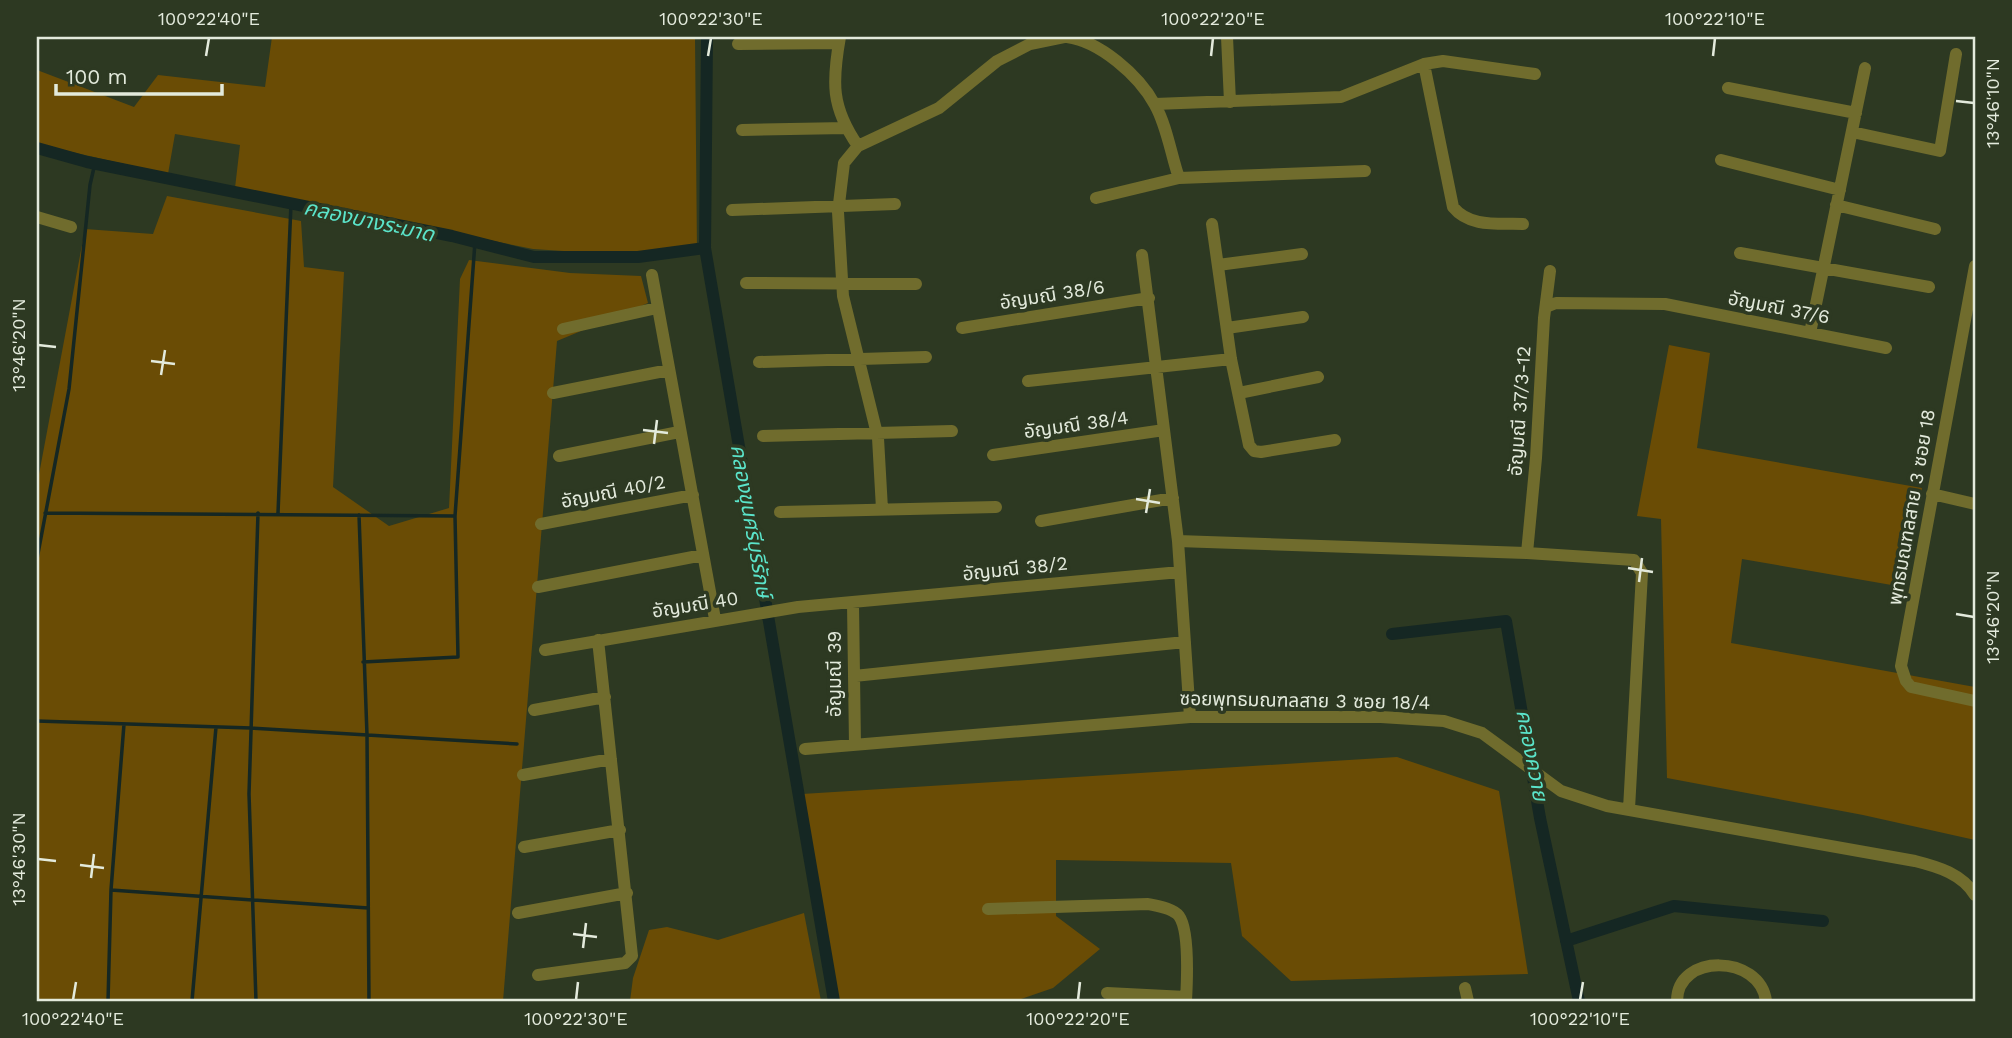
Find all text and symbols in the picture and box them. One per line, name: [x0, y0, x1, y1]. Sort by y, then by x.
text: 100°22'40"E: [158, 8, 260, 29]
text: 100°22'30"E: [659, 8, 763, 29]
text: 100°22'20"E: [1161, 8, 1265, 29]
text: 100°22'10"E: [1665, 8, 1765, 29]
scale bar: [56, 52, 222, 96]
text: 13°46'10"N: [1982, 58, 2003, 148]
text: 100 m: [66, 64, 128, 89]
water label: คลองบางระมาด: [302, 195, 437, 247]
street label: อัญมณี 38/6: [998, 275, 1106, 314]
street label: อัญมณี 37/6: [1726, 286, 1832, 329]
text: 13°46'20"N: [8, 298, 29, 392]
street label: อัญมณี 37/3-12: [1503, 345, 1536, 477]
street label: อัญมณี 38/4: [1022, 406, 1130, 443]
street label: พุทธมณฑลสาย 3 ซอย 18: [1883, 407, 1940, 607]
water label: คลองขุนศรีบุรีรักษ์: [725, 442, 778, 603]
street label: อัญมณี 40/2: [559, 470, 667, 513]
street label: อัญมณี 38/2: [961, 552, 1069, 585]
text: 13°46'20"N: [1982, 570, 2003, 664]
street label: อัญมณี 40: [650, 586, 740, 623]
street label: อัญมณี 39: [823, 631, 846, 717]
street label: ซอยพุทธมณฑลสาย 3 ซอย 18/4: [1180, 687, 1430, 714]
water label: คลองควาย: [1511, 707, 1554, 804]
text: 13°46'30"N: [8, 812, 29, 906]
text: 100°22'40"E: [22, 1008, 124, 1029]
text: 100°22'30"E: [524, 1008, 628, 1029]
text: 100°22'20"E: [1026, 1008, 1130, 1029]
text: 100°22'10"E: [1530, 1008, 1630, 1029]

